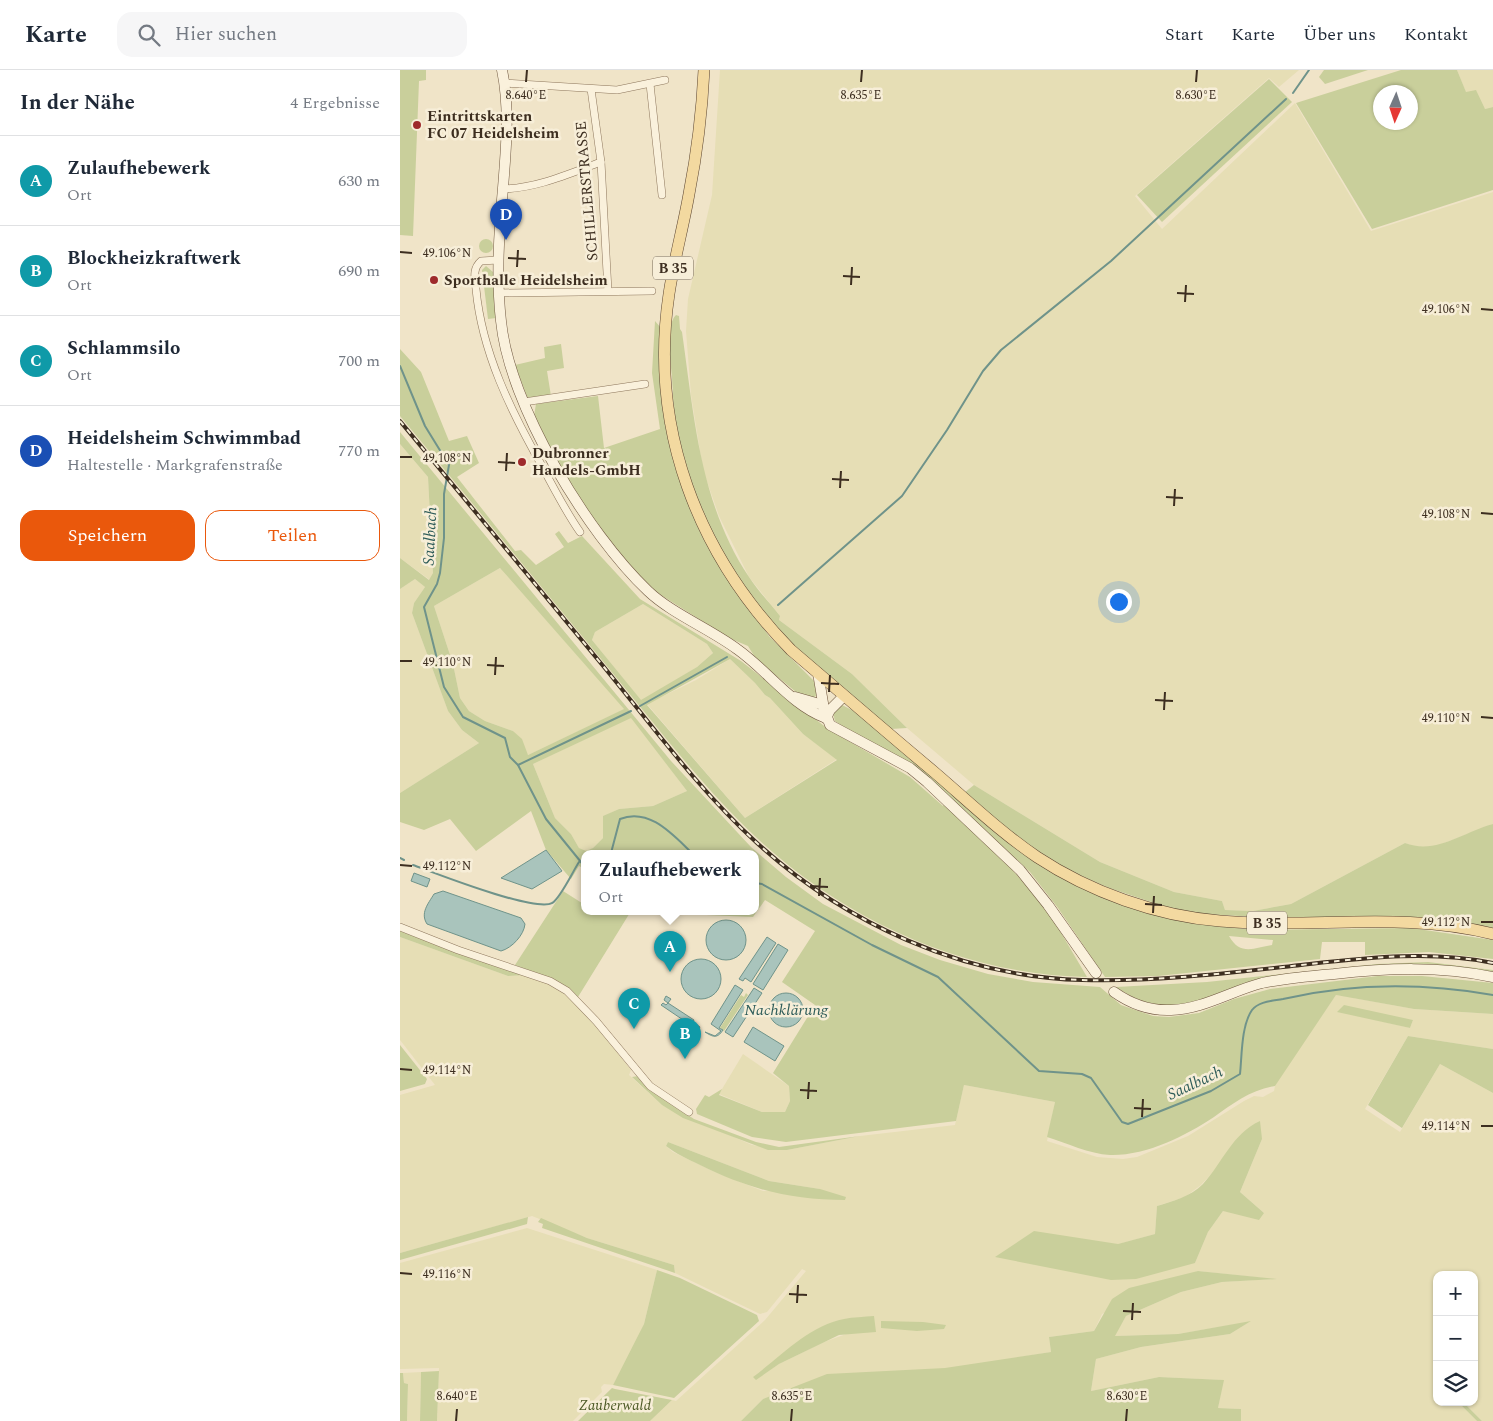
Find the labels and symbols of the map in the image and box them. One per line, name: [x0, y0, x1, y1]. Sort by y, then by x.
north arrow: [1373, 85, 1418, 130]
text: 8.640°E: [506, 86, 546, 105]
text: 8.635°E: [841, 86, 881, 105]
text: 8.630°E: [1176, 86, 1216, 105]
place label: Eintrittskarten FC 07 Heidelsheim: [427, 105, 560, 145]
marker: Eintrittskarten FC 07 Heidelsheim: [411, 119, 423, 131]
street label: SCHILLERSTRASSE: [569, 120, 605, 262]
pin: D: [490, 199, 522, 240]
text: 49.106°N: [423, 244, 471, 263]
road number: B 35: [653, 257, 693, 280]
place label: Sporthalle Heidelsheim: [444, 269, 608, 292]
marker: Sporthalle Heidelsheim: [428, 274, 440, 286]
text: 49.106°N: [1422, 300, 1470, 319]
place label: Dubronner Handels-GmbH: [532, 442, 641, 482]
text: 49.108°N: [423, 449, 471, 468]
marker: Dubronner Handels-GmbH: [516, 456, 528, 468]
text: 49.108°N: [1422, 505, 1470, 524]
water label: Saalbach: [416, 506, 444, 566]
your location: [1106, 589, 1132, 615]
text: 49.110°N: [423, 653, 471, 672]
text: 49.110°N: [1422, 709, 1470, 728]
text: 49.112°N: [423, 857, 471, 876]
road number: B 35: [1247, 911, 1287, 934]
text: 49.112°N: [1422, 913, 1470, 932]
pin: A: [654, 931, 686, 972]
pin: C: [618, 988, 650, 1029]
water label: Nachklärung: [744, 998, 829, 1022]
pin: B: [669, 1018, 701, 1059]
water label: Saalbach: [1163, 1060, 1227, 1106]
text: 49.114°N: [423, 1061, 471, 1080]
text: 49.114°N: [1422, 1117, 1470, 1136]
text: 49.116°N: [423, 1265, 471, 1284]
text: 8.640°E: [437, 1387, 477, 1406]
text: 8.635°E: [772, 1387, 812, 1406]
text: 8.630°E: [1107, 1387, 1147, 1406]
park label: Zauberwald: [579, 1394, 651, 1417]

